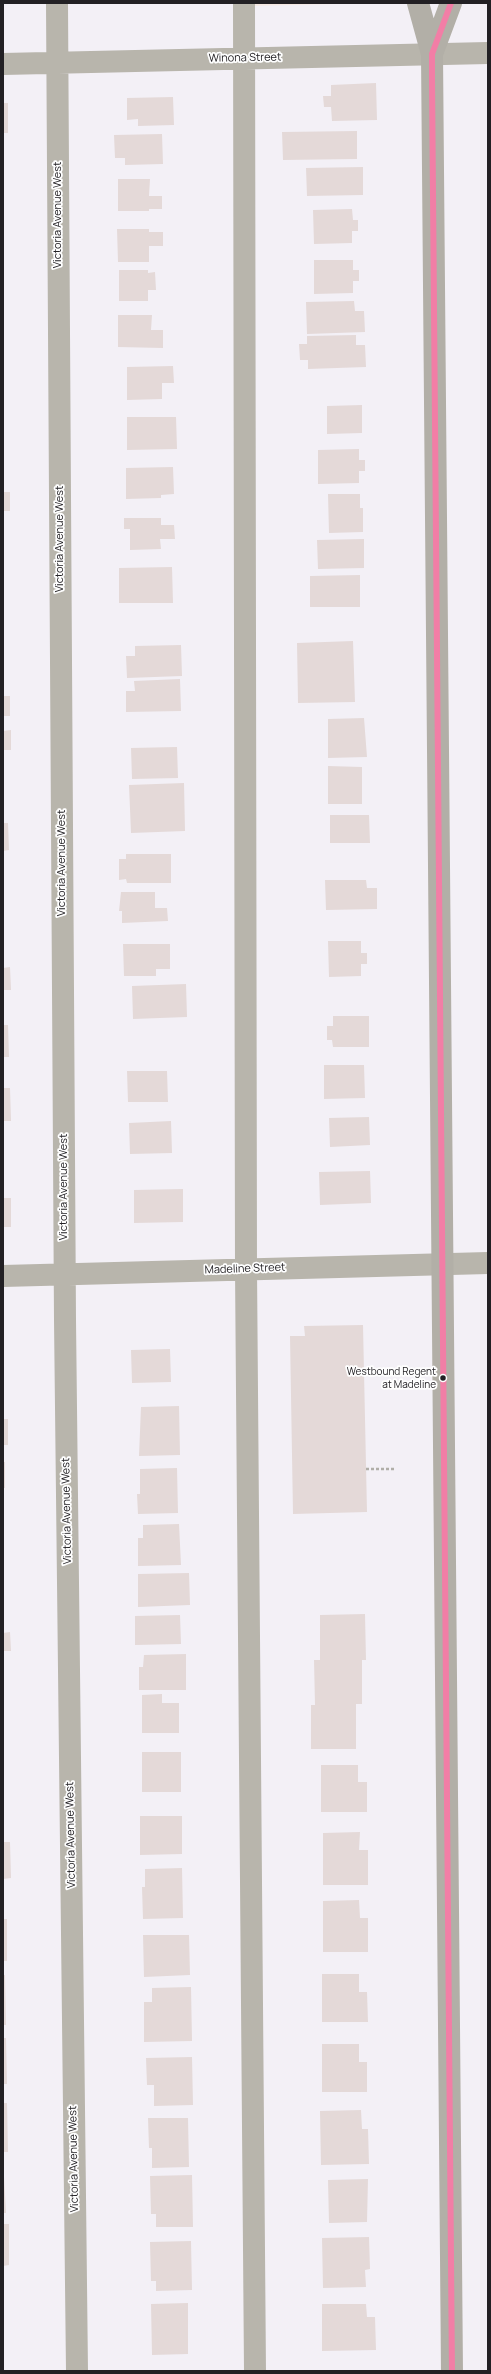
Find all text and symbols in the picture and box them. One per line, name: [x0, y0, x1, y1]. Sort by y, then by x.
street label: Winona Street: [208, 51, 282, 65]
street label: Victoria Avenue West: [51, 162, 65, 268]
street label: Victoria Avenue West: [53, 486, 67, 592]
street label: Victoria Avenue West: [55, 810, 69, 916]
street label: Victoria Avenue West: [57, 1134, 71, 1240]
street label: Madeline Street: [204, 1261, 286, 1277]
place label: Westbound Regent at Madeline: [347, 1366, 436, 1390]
marker: Westbound Regent at Madeline: [438, 1373, 448, 1383]
street label: Victoria Avenue West: [59, 1458, 75, 1564]
street label: Victoria Avenue West: [63, 1782, 79, 1888]
street label: Victoria Avenue West: [66, 2106, 82, 2212]

